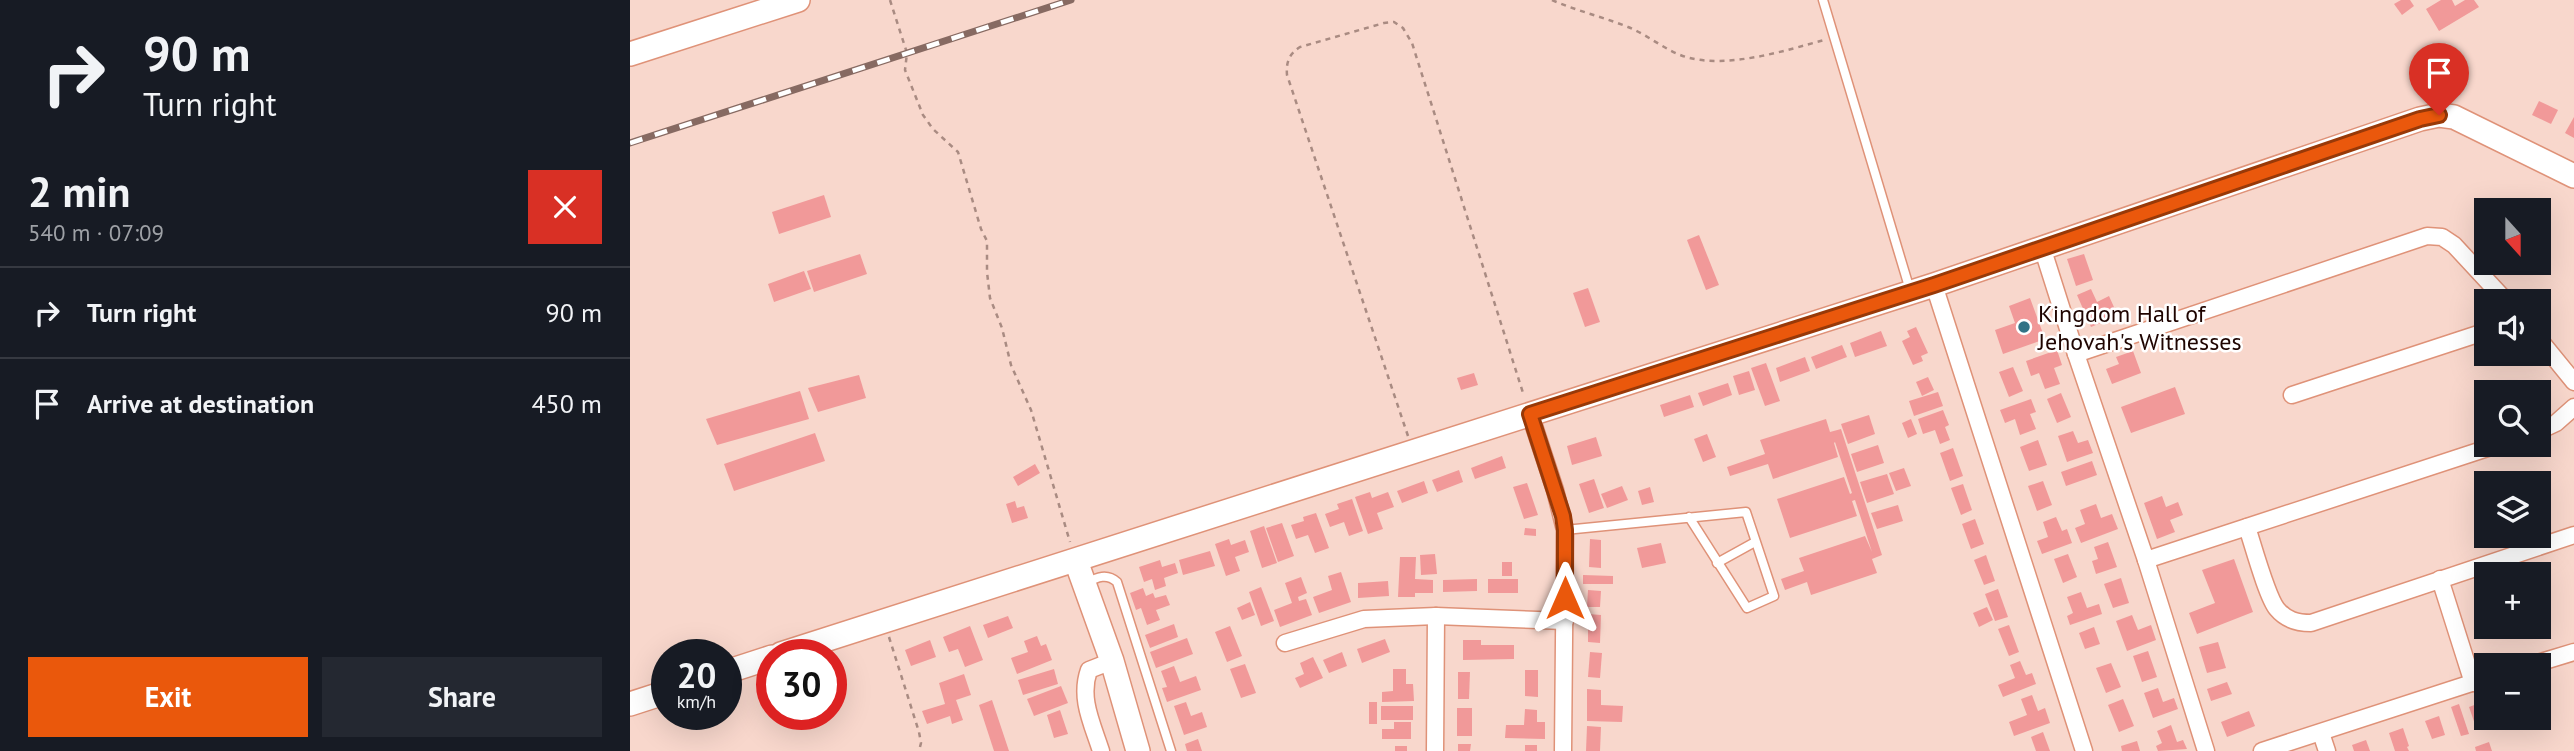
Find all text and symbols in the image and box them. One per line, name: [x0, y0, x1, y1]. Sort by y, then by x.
text: 90 m: [143, 21, 250, 85]
icon: right: [28, 28, 119, 119]
pin: [2409, 43, 2469, 115]
icon: arrive: [2420, 54, 2458, 92]
text: Turn right: [143, 83, 277, 125]
text: 2 min: [28, 164, 130, 219]
button: close: [528, 170, 602, 244]
north arrow: [2474, 198, 2552, 275]
map controls: [2474, 198, 2551, 730]
text: 540 m · 07:09: [28, 218, 164, 247]
button: sound: [2474, 289, 2551, 366]
icon: right: [28, 294, 66, 332]
text: Turn right: [87, 296, 196, 329]
text: 90 m: [546, 296, 602, 329]
place label: Kingdom Hall of Jehovah's Witnesses: [2037, 298, 2242, 357]
marker: Kingdom Hall of Jehovah's Witnesses: [2016, 319, 2032, 335]
button: search: [2474, 380, 2551, 457]
icon: arrive: [28, 385, 66, 423]
text: Arrive at destination: [87, 387, 314, 420]
text: 450 m: [531, 387, 602, 420]
button: layers: [2474, 471, 2551, 548]
position arrow: [1528, 561, 1602, 635]
button: +: [2474, 562, 2551, 639]
speed limit sign: 30: [756, 639, 847, 730]
text: 20: [677, 652, 716, 698]
button: −: [2474, 653, 2551, 730]
button: Exit: [28, 657, 308, 737]
button: Share: [322, 657, 602, 737]
text: km/h: [677, 690, 716, 713]

